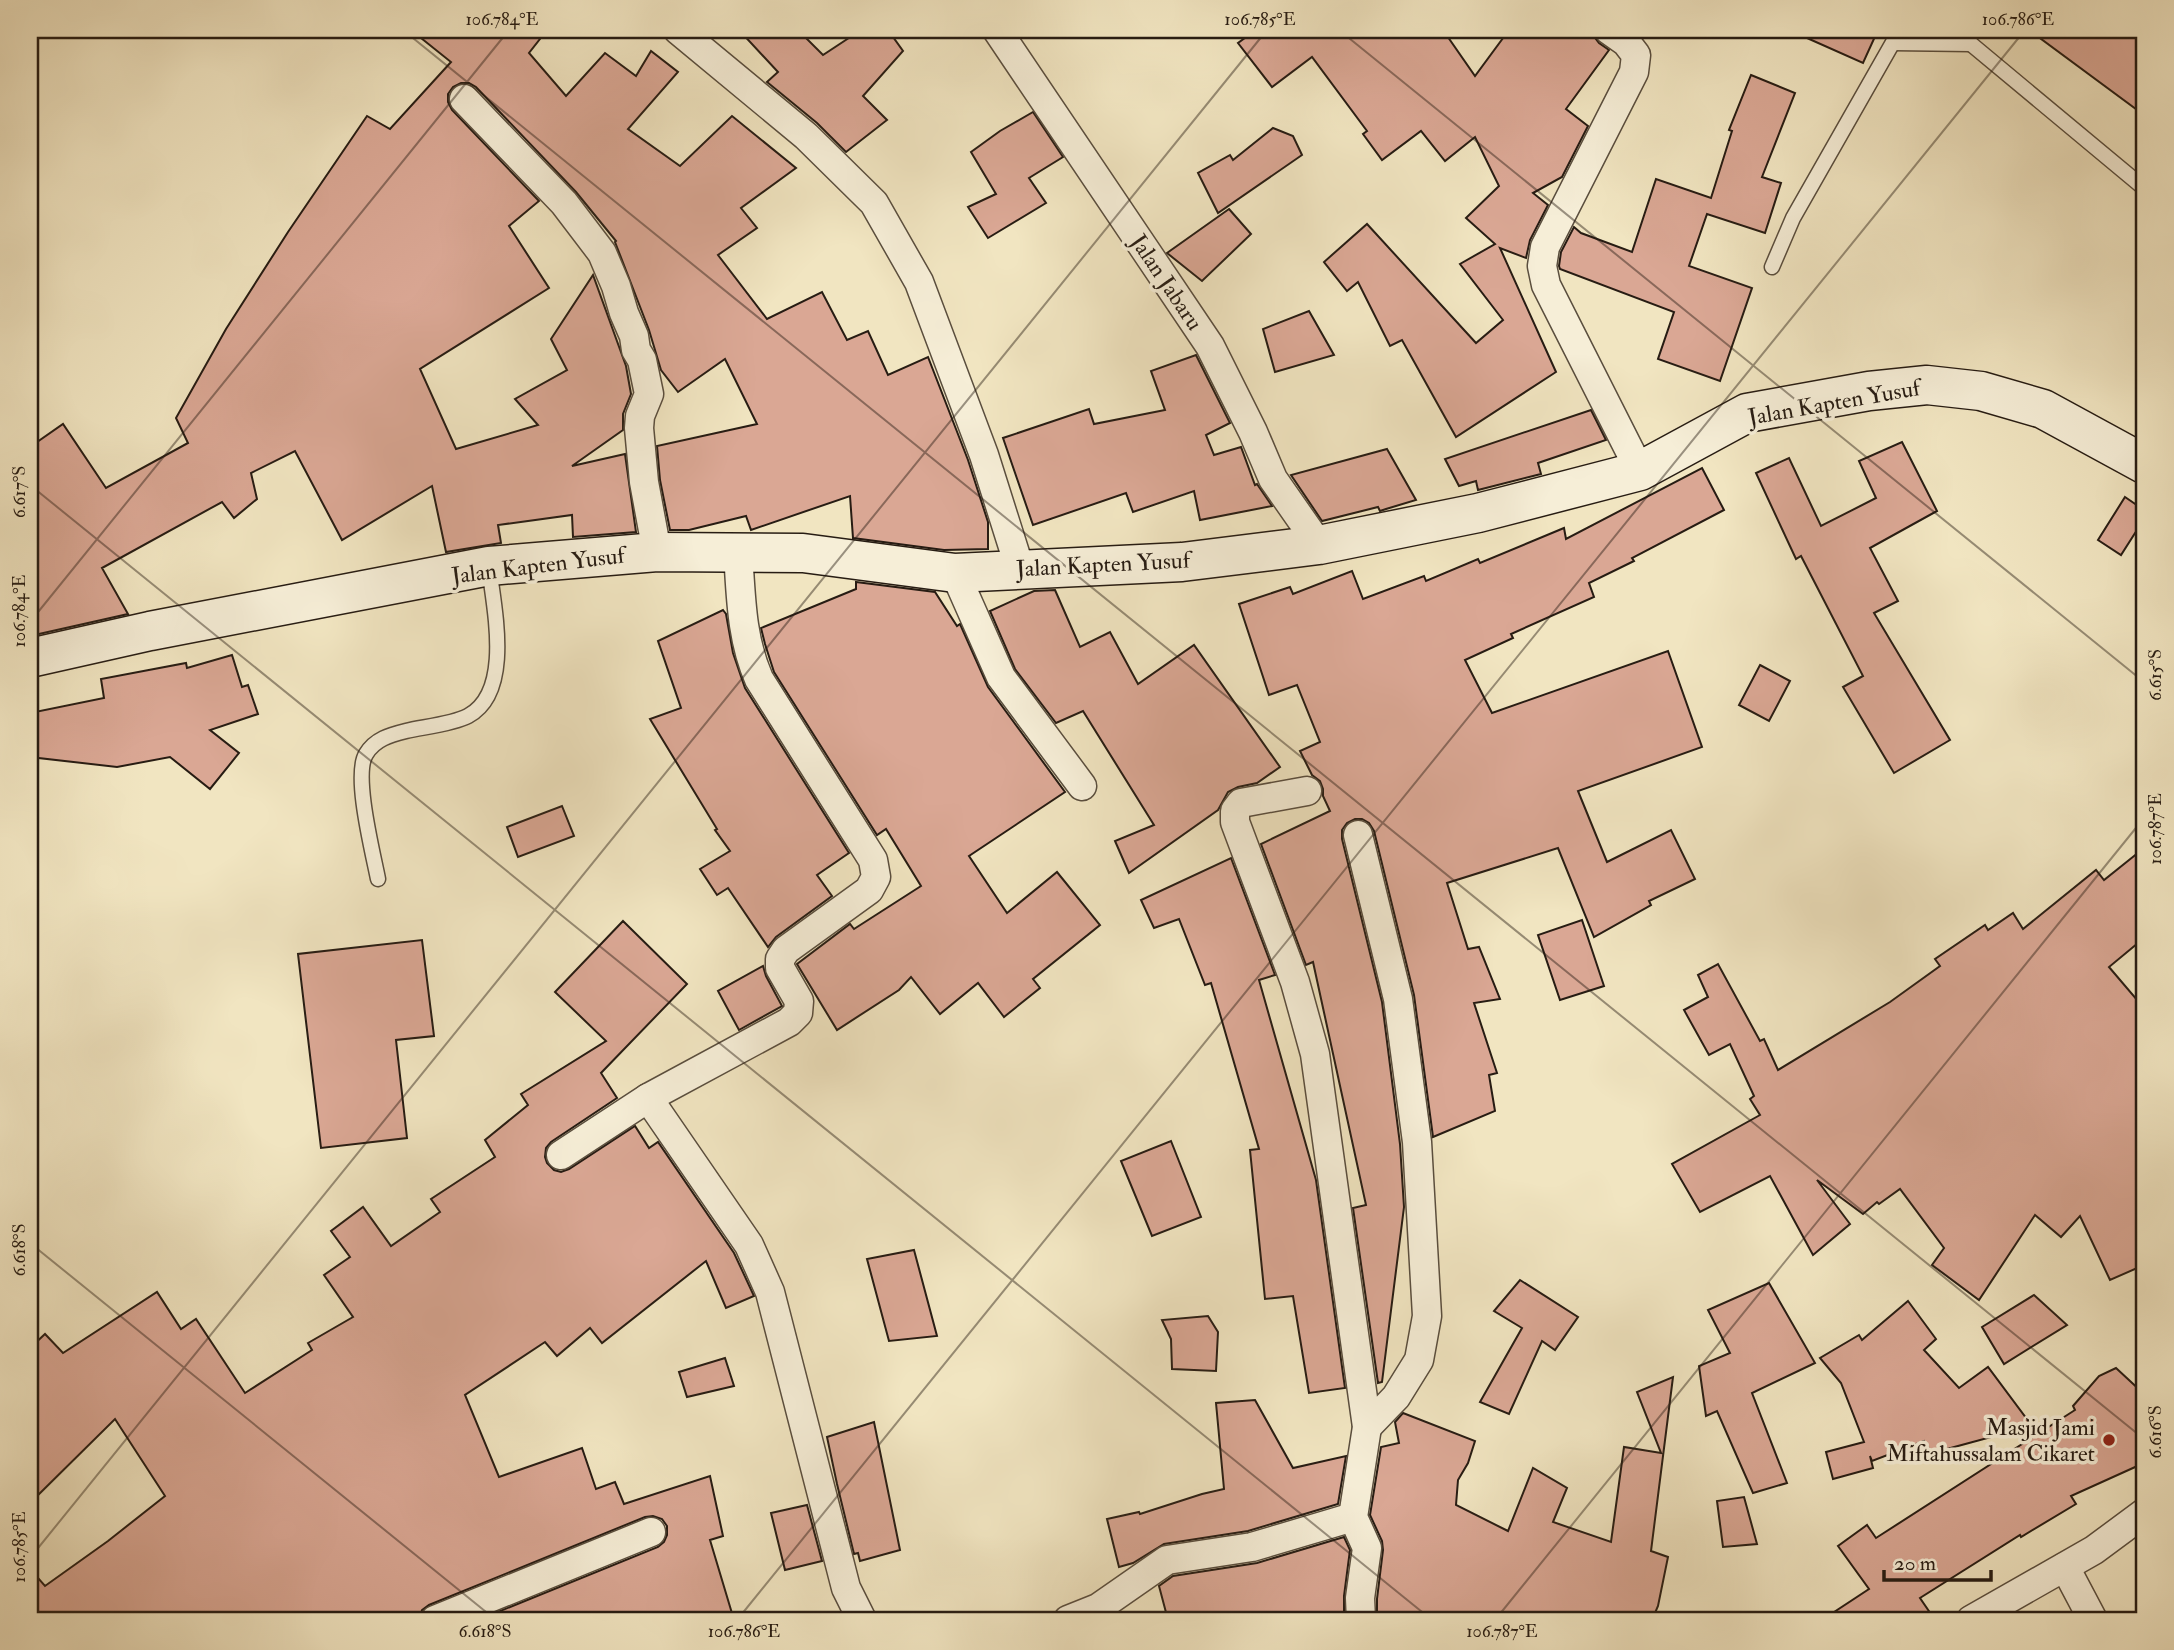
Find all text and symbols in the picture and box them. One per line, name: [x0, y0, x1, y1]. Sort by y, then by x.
text: 106.784°E: [465, 8, 539, 31]
text: 106.785°E: [1224, 8, 1296, 31]
text: 106.786°E: [1982, 8, 2054, 31]
street label: Jalan Jabaru: [1123, 228, 1209, 336]
street label: Jalan Kapten Yusuf: [1745, 372, 1926, 433]
text: 6.617°S: [8, 466, 31, 518]
street label: Jalan Kapten Yusuf: [449, 540, 630, 592]
street label: Jalan Kapten Yusuf: [1014, 545, 1194, 585]
text: 106.784°E: [8, 574, 31, 648]
text: 6.615°S: [2144, 649, 2167, 701]
text: 106.787°E: [2144, 793, 2167, 865]
text: 6.618°S: [8, 1224, 31, 1276]
text: 6.616°S: [2144, 1405, 2167, 1459]
place label: Masjid Jami Miftahussalam Cikaret: [1887, 1413, 2095, 1468]
marker: Masjid Jami Miftahussalam Cikaret: [2101, 1432, 2117, 1448]
text: 106.785°E: [8, 1511, 31, 1583]
scale bar: [1884, 1538, 1990, 1582]
text: 20 m: [1894, 1550, 1936, 1577]
text: 6.618°S: [459, 1620, 511, 1643]
text: 106.786°E: [708, 1620, 780, 1643]
text: 106.787°E: [1466, 1620, 1538, 1643]

